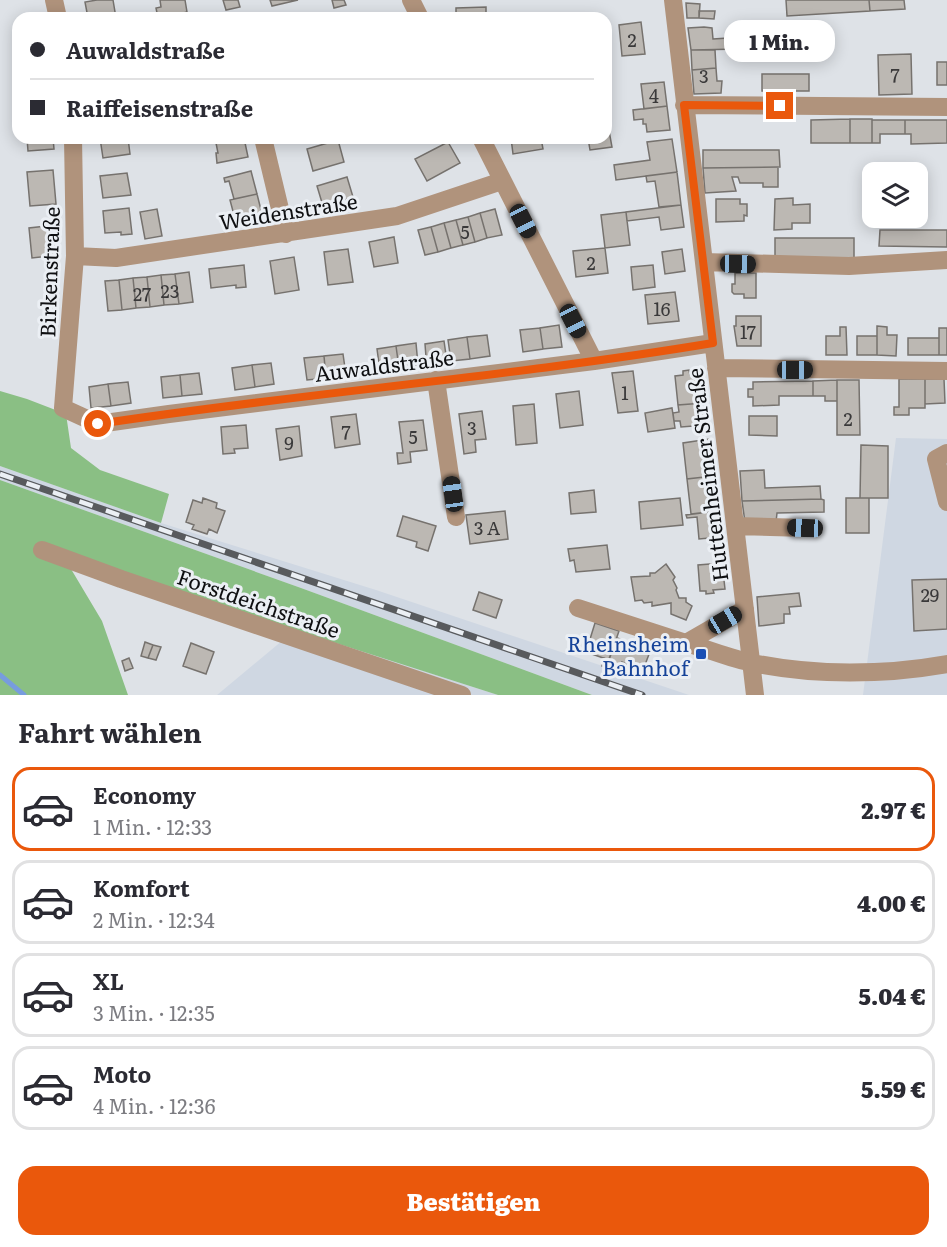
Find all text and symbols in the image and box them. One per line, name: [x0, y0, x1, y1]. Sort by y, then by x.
callout: 1 Min.: [724, 19, 836, 61]
house number: 2: [627, 26, 637, 53]
text: 1 Min.: [749, 26, 810, 56]
text: Auwaldstraße: [66, 33, 225, 66]
house number: 7: [890, 61, 900, 88]
house number: 3: [699, 62, 709, 89]
house number: 4: [649, 82, 659, 109]
text: Raiffeisenstraße: [66, 91, 253, 124]
route end: [766, 92, 793, 119]
map controls: [862, 162, 928, 228]
button: layers: [862, 162, 928, 228]
street label: Weidenstraße: [217, 184, 359, 236]
car: [507, 201, 539, 241]
street label: Birkenstraße: [30, 206, 66, 338]
house number: 5: [460, 218, 470, 245]
house number: 2: [586, 249, 596, 276]
car: [720, 255, 756, 273]
house number: 23: [161, 277, 179, 304]
house number: 27: [133, 280, 151, 307]
house number: 16: [654, 295, 671, 322]
car: [557, 301, 589, 341]
house number: 17: [740, 318, 756, 345]
street label: Auwaldstraße: [313, 340, 455, 388]
car: [777, 361, 813, 379]
street label: Huttenheimer Straße: [678, 366, 734, 584]
house number: 1: [621, 379, 629, 406]
house number: 2: [843, 405, 853, 432]
route start: [84, 410, 111, 437]
house number: 3: [467, 414, 477, 441]
house number: 7: [341, 418, 351, 445]
house number: 5: [408, 423, 418, 450]
house number: 9: [284, 429, 294, 456]
car: [442, 475, 464, 513]
house number: 3 A: [474, 514, 500, 541]
car: [787, 518, 823, 538]
street label: Forstdeichstraße: [174, 560, 345, 644]
house number: 29: [921, 581, 939, 608]
car: [705, 603, 745, 637]
place label: Rheinsheim Bahnhof: [567, 627, 691, 682]
marker: Rheinsheim Bahnhof: [694, 647, 708, 661]
text: Fahrt wählen: [18, 711, 202, 751]
text: Economy: [93, 778, 196, 811]
icon: car: [21, 782, 75, 836]
text: 2.97 €: [861, 793, 926, 826]
text: 1 Min. · 12:33: [93, 811, 212, 841]
text: Komfort: [93, 871, 190, 904]
icon: car: [21, 875, 75, 929]
text: 4.00 €: [857, 886, 926, 919]
text: 2 Min. · 12:34: [93, 904, 215, 934]
text: XL: [93, 964, 124, 997]
icon: car: [21, 968, 75, 1022]
text: 5.04 €: [859, 979, 926, 1012]
text: 3 Min. · 12:35: [93, 997, 215, 1027]
text: Moto: [93, 1057, 151, 1090]
icon: car: [21, 1061, 75, 1115]
text: 5.59 €: [861, 1072, 926, 1105]
text: 4 Min. · 12:36: [93, 1090, 215, 1120]
button: Bestätigen: [18, 1166, 929, 1235]

